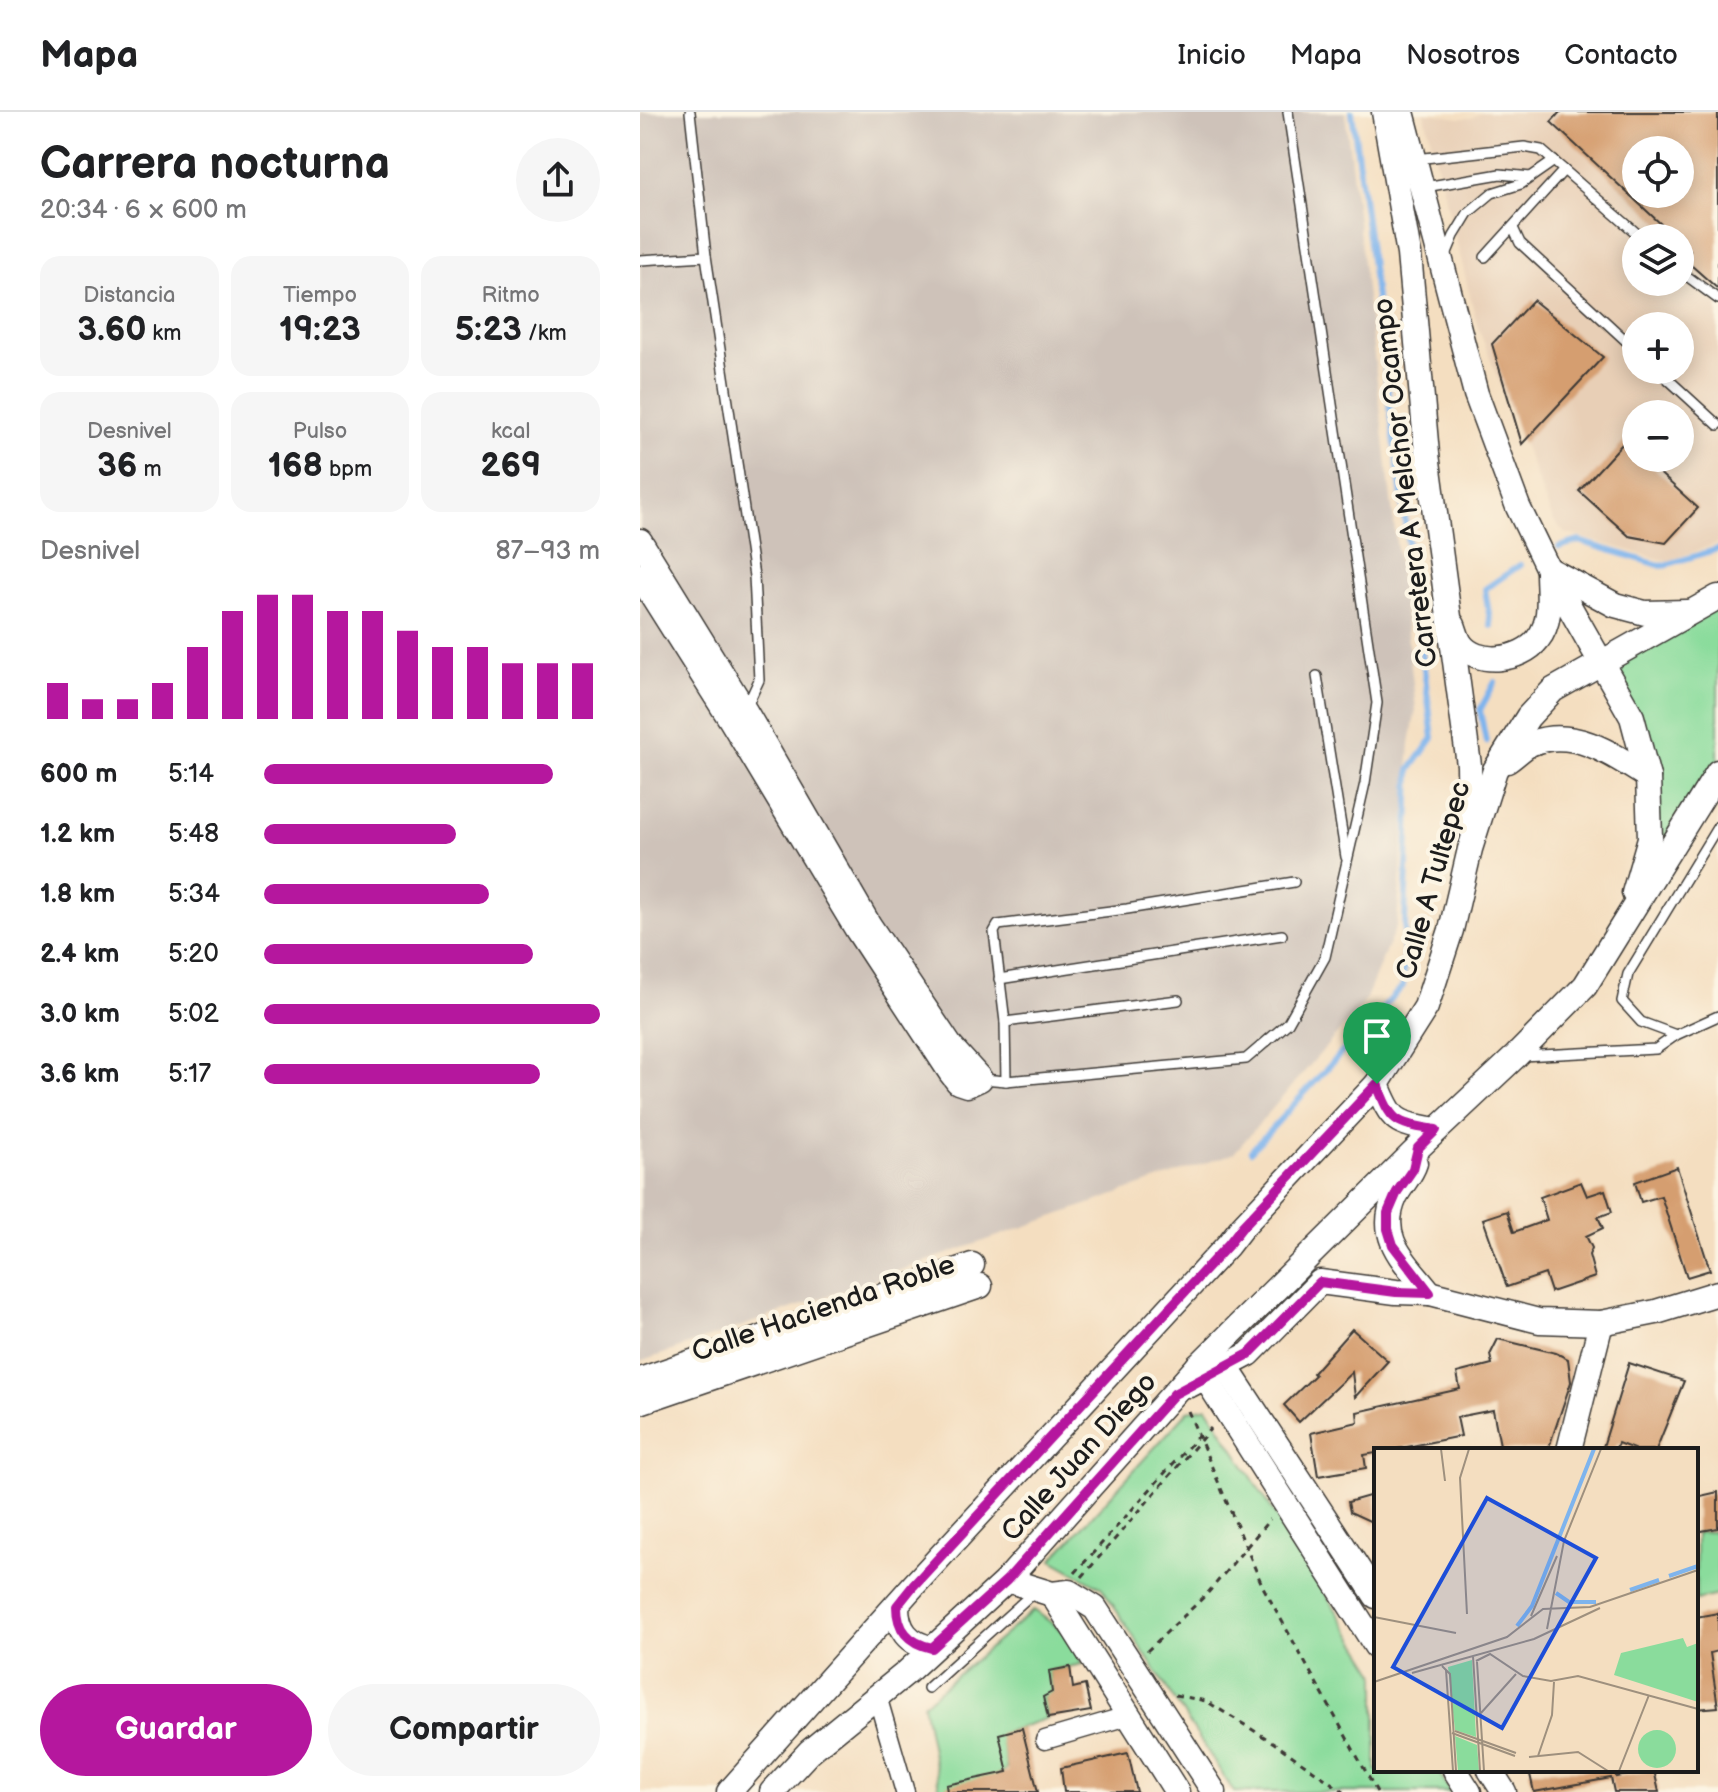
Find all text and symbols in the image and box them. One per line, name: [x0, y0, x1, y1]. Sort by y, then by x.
text: Mapa: [40, 33, 138, 78]
text: Inicio: [1177, 39, 1246, 72]
text: Mapa: [1290, 39, 1362, 72]
text: Nosotros: [1406, 39, 1520, 72]
text: Contacto: [1564, 39, 1678, 72]
map controls: [1622, 136, 1694, 472]
button: locate: [1622, 136, 1694, 208]
text: Carrera nocturna: [40, 138, 390, 191]
button: share: [516, 138, 600, 222]
text: 20:34 · 6 × 600 m: [40, 195, 247, 226]
button: layers: [1622, 224, 1694, 296]
text: Distancia: [83, 282, 176, 309]
text: Tiempo: [283, 282, 357, 309]
text: Ritmo: [482, 282, 540, 309]
street label: Carretera A Melchor Ocampo: [1366, 296, 1445, 669]
text: 3.60: [77, 309, 146, 350]
text: 19:23: [279, 309, 361, 350]
text: 5:23: [455, 309, 522, 350]
button: +: [1622, 312, 1694, 384]
text: km: [146, 320, 181, 347]
text: /km: [522, 320, 567, 347]
button: −: [1622, 400, 1694, 472]
text: Desnivel: [87, 418, 172, 445]
text: Pulso: [293, 418, 347, 445]
text: kcal: [491, 418, 530, 445]
text: 36: [97, 445, 137, 486]
text: 168: [268, 445, 323, 486]
text: 269: [480, 445, 541, 486]
text: m: [137, 456, 162, 483]
text: bpm: [323, 456, 372, 483]
text: Desnivel: [40, 536, 140, 567]
text: 87–93 m: [495, 536, 600, 567]
text: 600 m: [40, 759, 117, 790]
text: 5:14: [168, 759, 214, 790]
street label: Calle A Tultepec: [1389, 777, 1478, 983]
text: 1.2 km: [40, 819, 115, 850]
text: 5:48: [168, 819, 219, 850]
text: 1.8 km: [40, 879, 115, 910]
text: 5:34: [168, 879, 220, 910]
text: 2.4 km: [40, 939, 119, 970]
text: 5:20: [168, 939, 219, 970]
text: 3.0 km: [40, 999, 120, 1030]
text: 5:02: [168, 999, 219, 1030]
pin: [1343, 1002, 1411, 1084]
icon: arrive: [1355, 1014, 1399, 1058]
text: 3.6 km: [40, 1059, 119, 1090]
text: 5:17: [168, 1059, 211, 1090]
street label: Calle Hacienda Roble: [688, 1248, 959, 1369]
street label: Calle Juan Diego: [995, 1366, 1164, 1548]
inset map: [1374, 1448, 1698, 1772]
button: Guardar: [40, 1684, 312, 1776]
button: Compartir: [328, 1684, 600, 1776]

